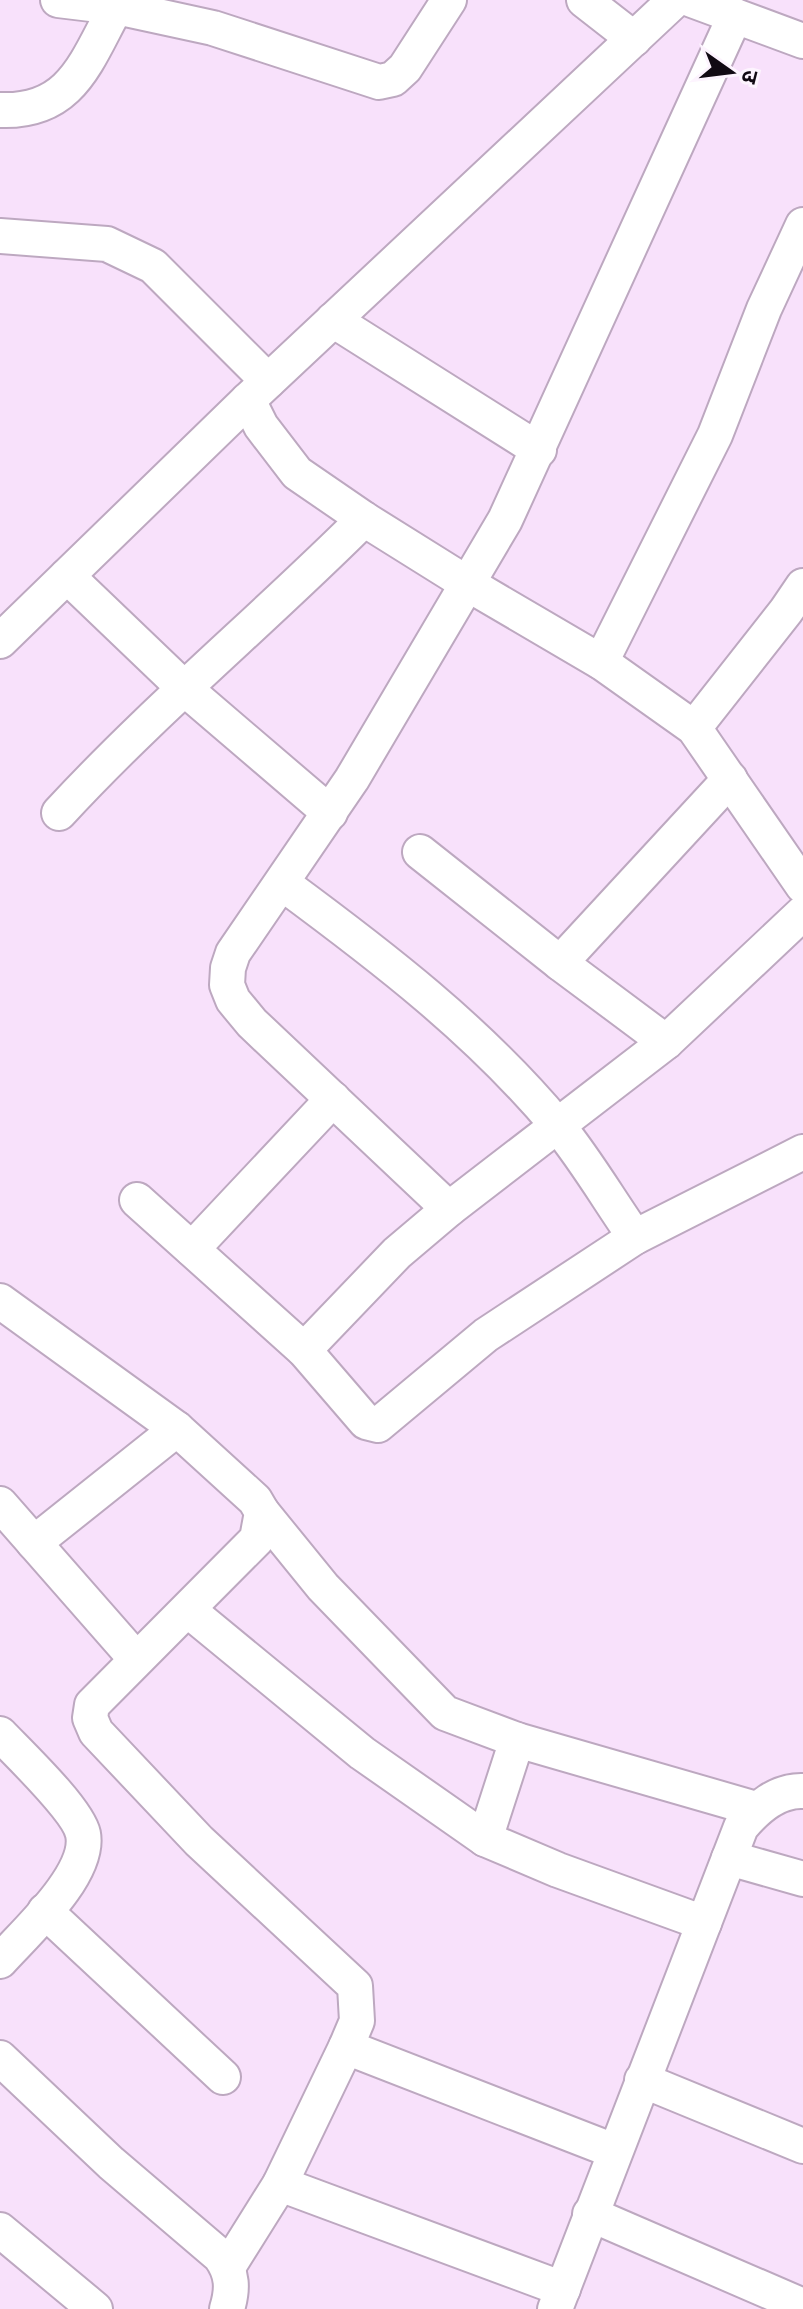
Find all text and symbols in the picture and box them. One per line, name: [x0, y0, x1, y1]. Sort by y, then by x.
north arrow: [691, 32, 771, 112]
text: उ: [735, 67, 766, 88]

